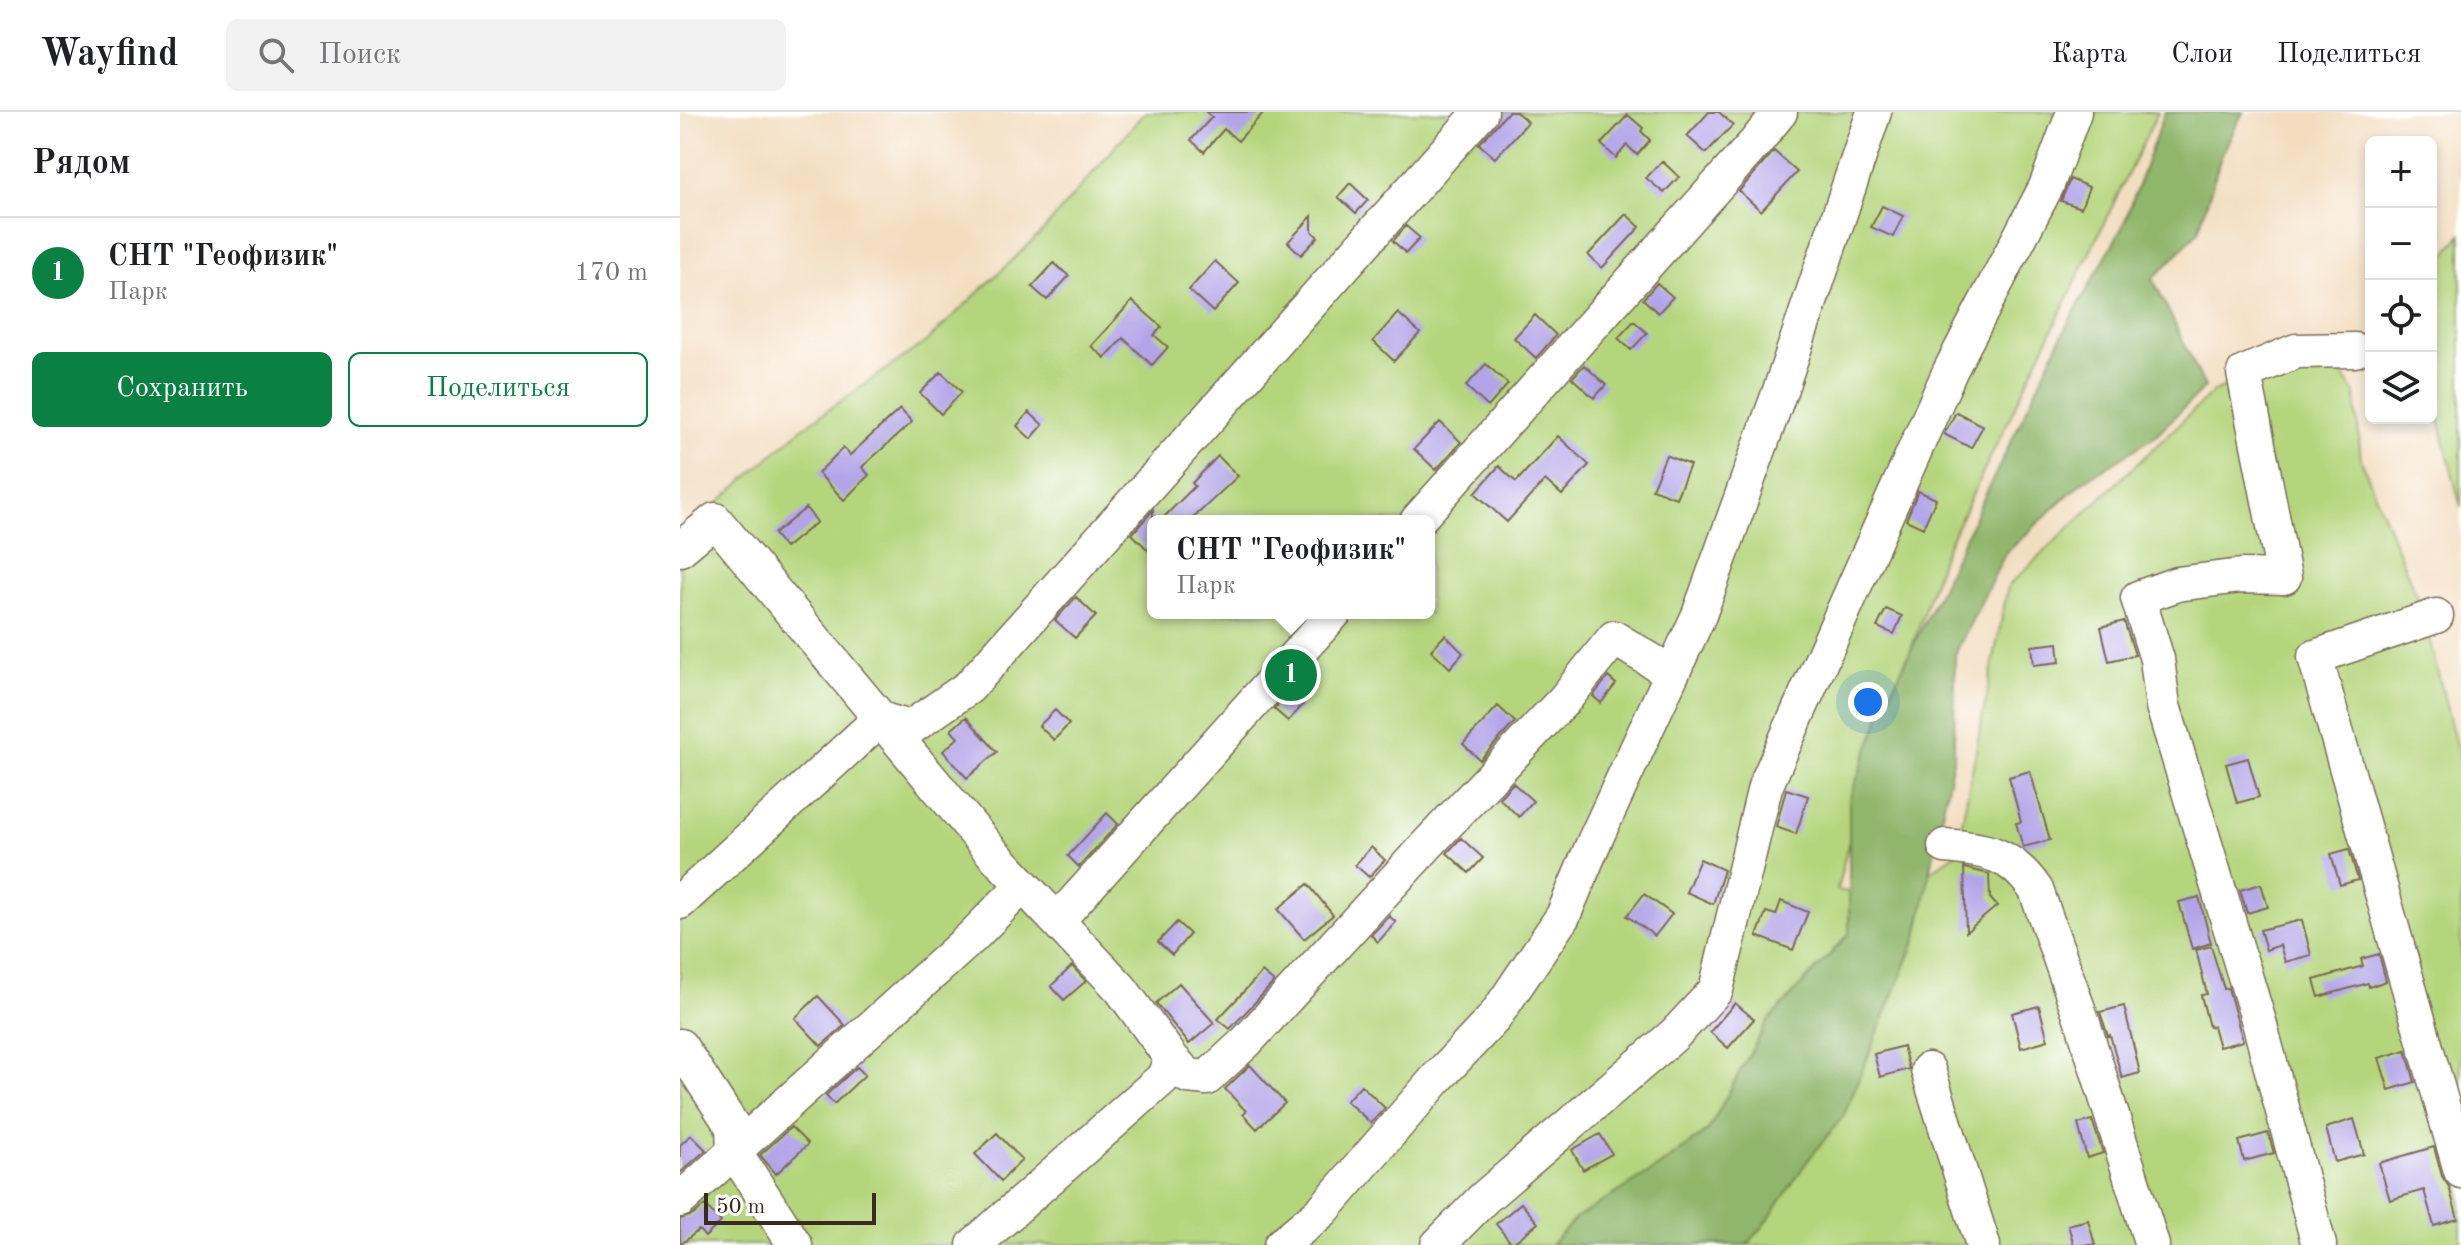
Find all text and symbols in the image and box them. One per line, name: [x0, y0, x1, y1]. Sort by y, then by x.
search box: [226, 19, 786, 91]
icon: search: [254, 33, 298, 77]
text: Wayfind: [40, 36, 178, 74]
text: Поиск: [318, 40, 401, 70]
text: Карта: [2051, 41, 2127, 69]
text: Слои: [2171, 41, 2233, 69]
text: Поделиться: [2277, 41, 2421, 69]
map controls: [2365, 136, 2437, 424]
button: +: [2365, 136, 2437, 208]
text: Рядом: [32, 147, 131, 181]
button: −: [2365, 208, 2437, 280]
text: СНТ "Геофизик": [108, 242, 338, 272]
text: 1: [50, 260, 66, 286]
text: 170 m: [575, 260, 648, 286]
text: Парк: [108, 279, 168, 305]
button: locate: [2365, 280, 2437, 352]
button: Сохранить: [32, 352, 332, 427]
button: Поделиться: [348, 352, 648, 427]
button: layers: [2365, 352, 2437, 424]
popup: [1147, 515, 1435, 619]
text: СНТ "Геофизик": [1176, 536, 1406, 566]
text: Парк: [1176, 573, 1236, 599]
pin: 1: [1265, 645, 1317, 705]
your location: [1848, 682, 1888, 722]
scale bar: [704, 1189, 876, 1225]
text: 50 m: [716, 1196, 765, 1218]

